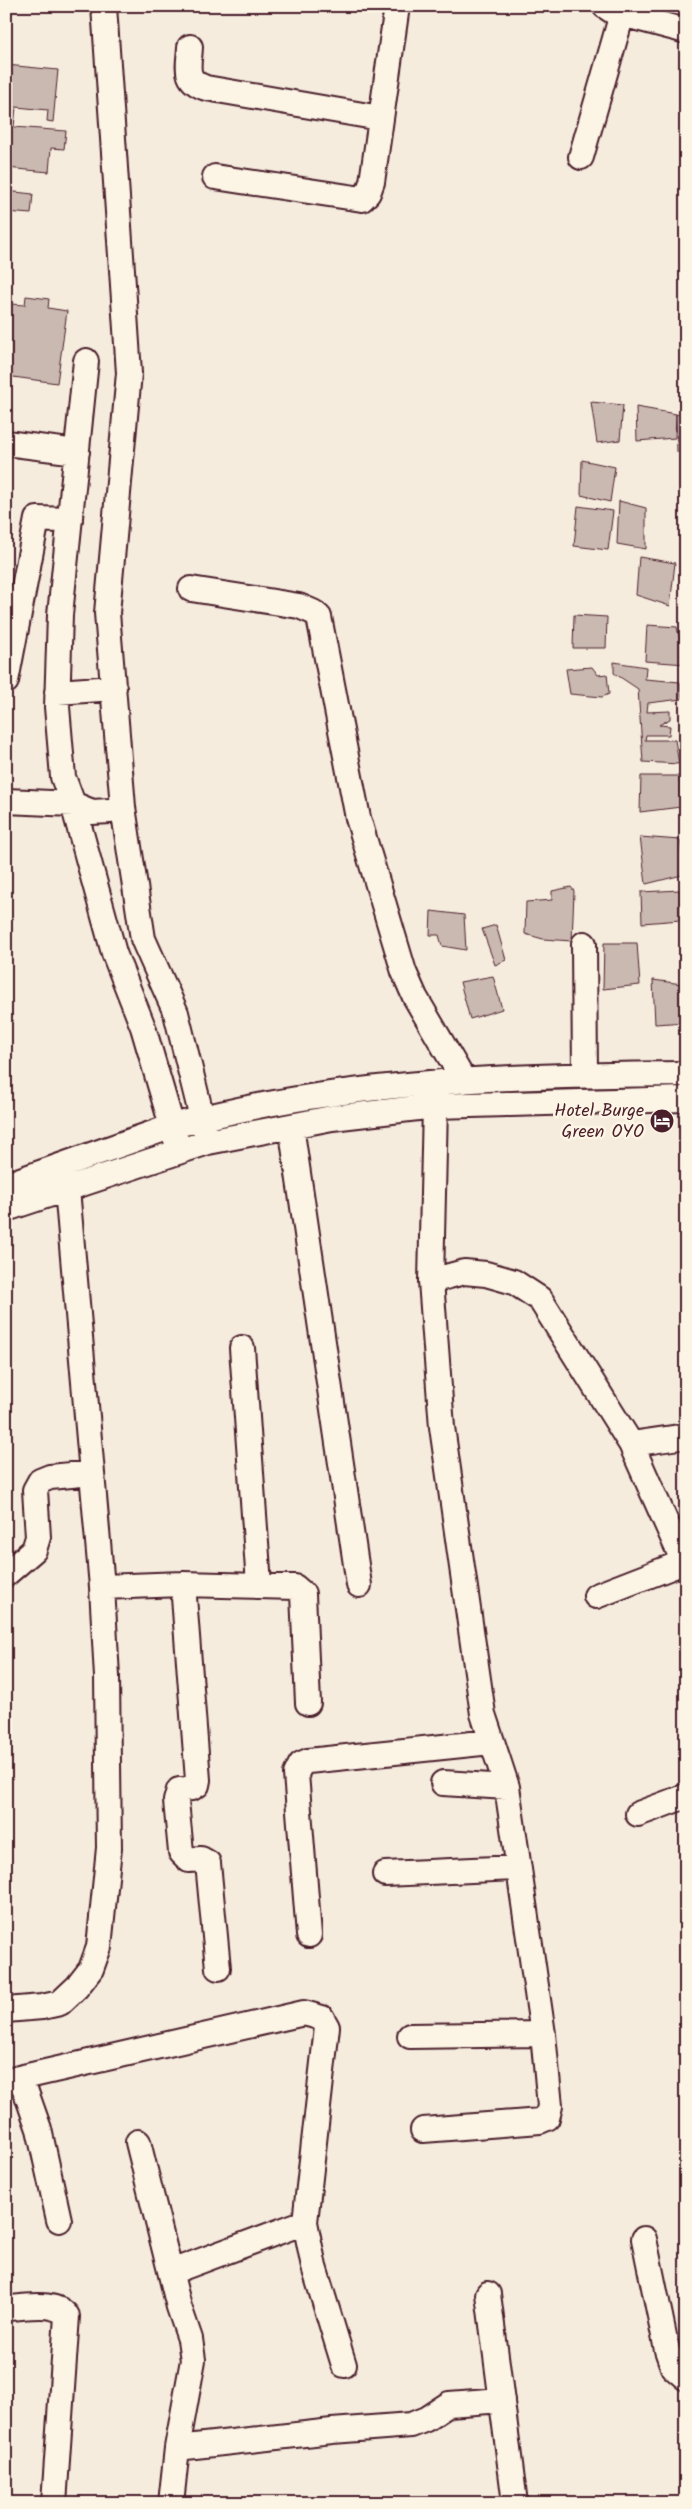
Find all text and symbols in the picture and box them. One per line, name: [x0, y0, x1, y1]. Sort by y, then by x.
place label: Hotel Burge Green OYO: [554, 1097, 644, 1147]
hotel icon: Hotel Burge Green OYO: [649, 1108, 675, 1134]

